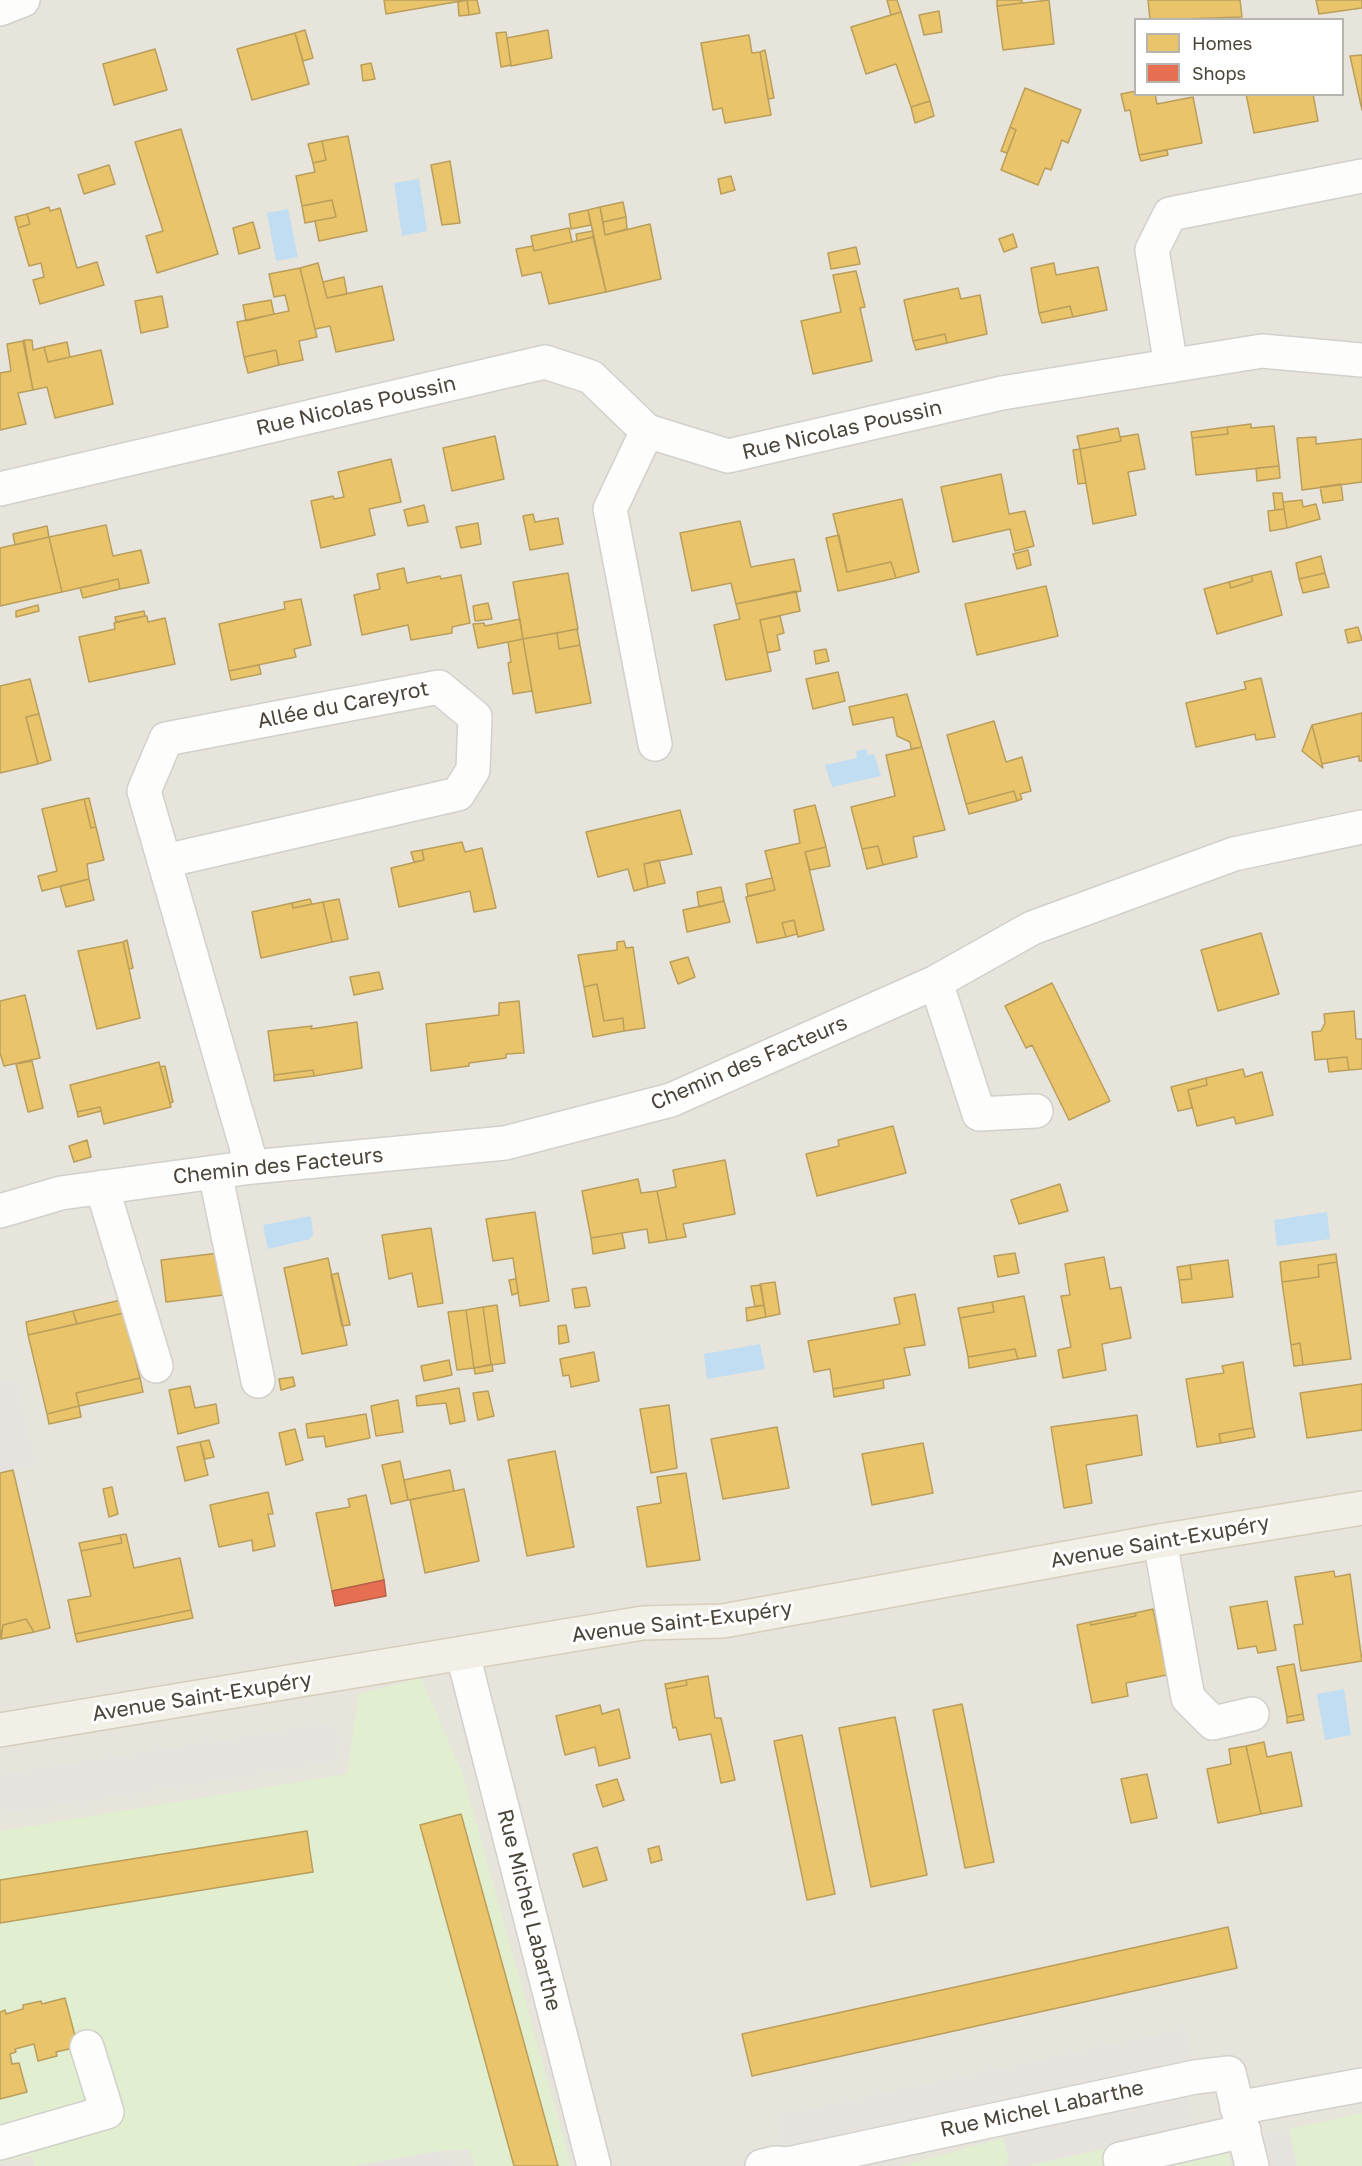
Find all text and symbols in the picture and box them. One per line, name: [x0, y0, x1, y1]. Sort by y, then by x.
legend: [1134, 18, 1344, 96]
text: Homes: [1192, 32, 1252, 54]
text: Shops: [1192, 62, 1246, 84]
street label: Rue Nicolas Poussin: [254, 371, 458, 441]
street label: Rue Nicolas Poussin: [740, 395, 944, 465]
street label: Allée du Careyrot: [255, 676, 431, 734]
street label: Chemin des Facteurs: [647, 1010, 851, 1116]
street label: Chemin des Facteurs: [172, 1142, 384, 1190]
street label: Avenue Saint-Exupéry: [1049, 1510, 1271, 1574]
street label: Avenue Saint-Exupéry: [570, 1596, 794, 1648]
street label: Avenue Saint-Exupéry: [91, 1667, 313, 1727]
street label: Rue Michel Labarthe: [492, 1806, 566, 2014]
street label: Rue Michel Labarthe: [938, 2075, 1146, 2143]

